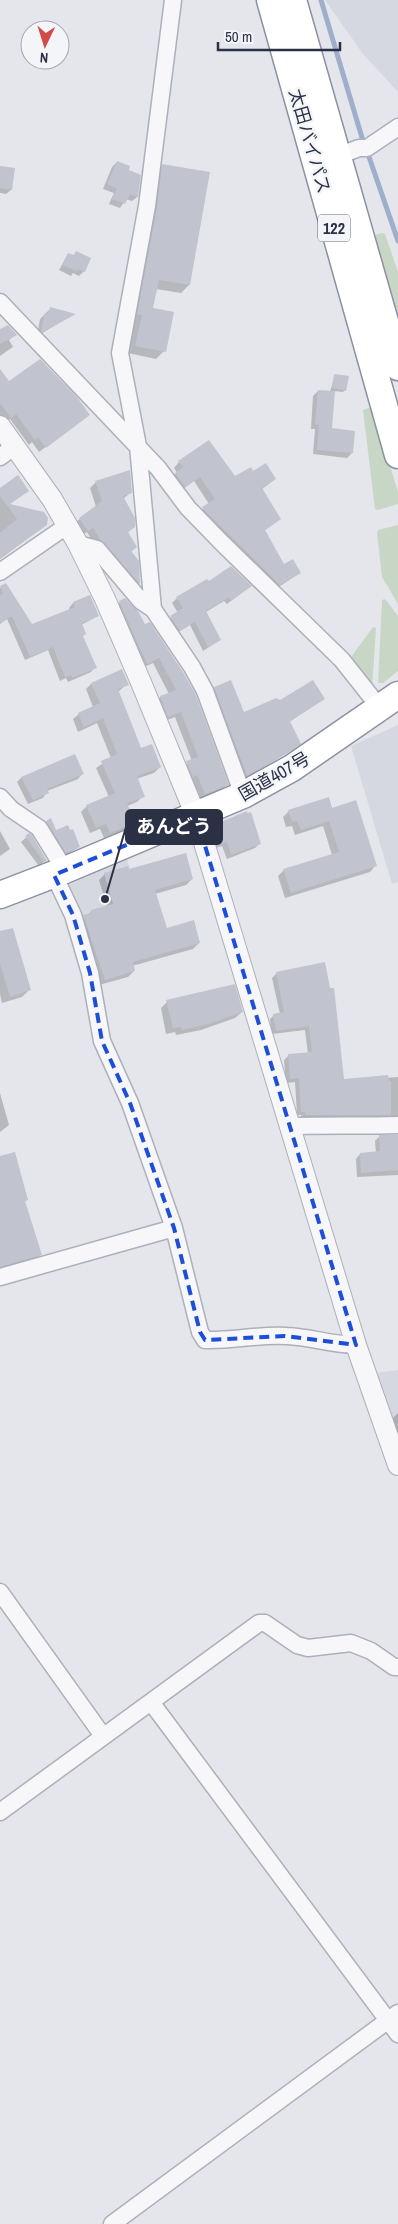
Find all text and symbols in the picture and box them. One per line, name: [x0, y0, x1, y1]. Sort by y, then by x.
north arrow: [20, 20, 70, 70]
scale bar: [218, 20, 340, 52]
text: 50 m: [225, 26, 252, 47]
text: N: [39, 49, 49, 67]
street label: 太田バイパス: [283, 86, 337, 196]
road number: 122: [318, 214, 350, 242]
street label: 国道407号: [234, 746, 314, 806]
callout: あんどう: [126, 810, 222, 844]
text: あんどう: [136, 813, 212, 839]

